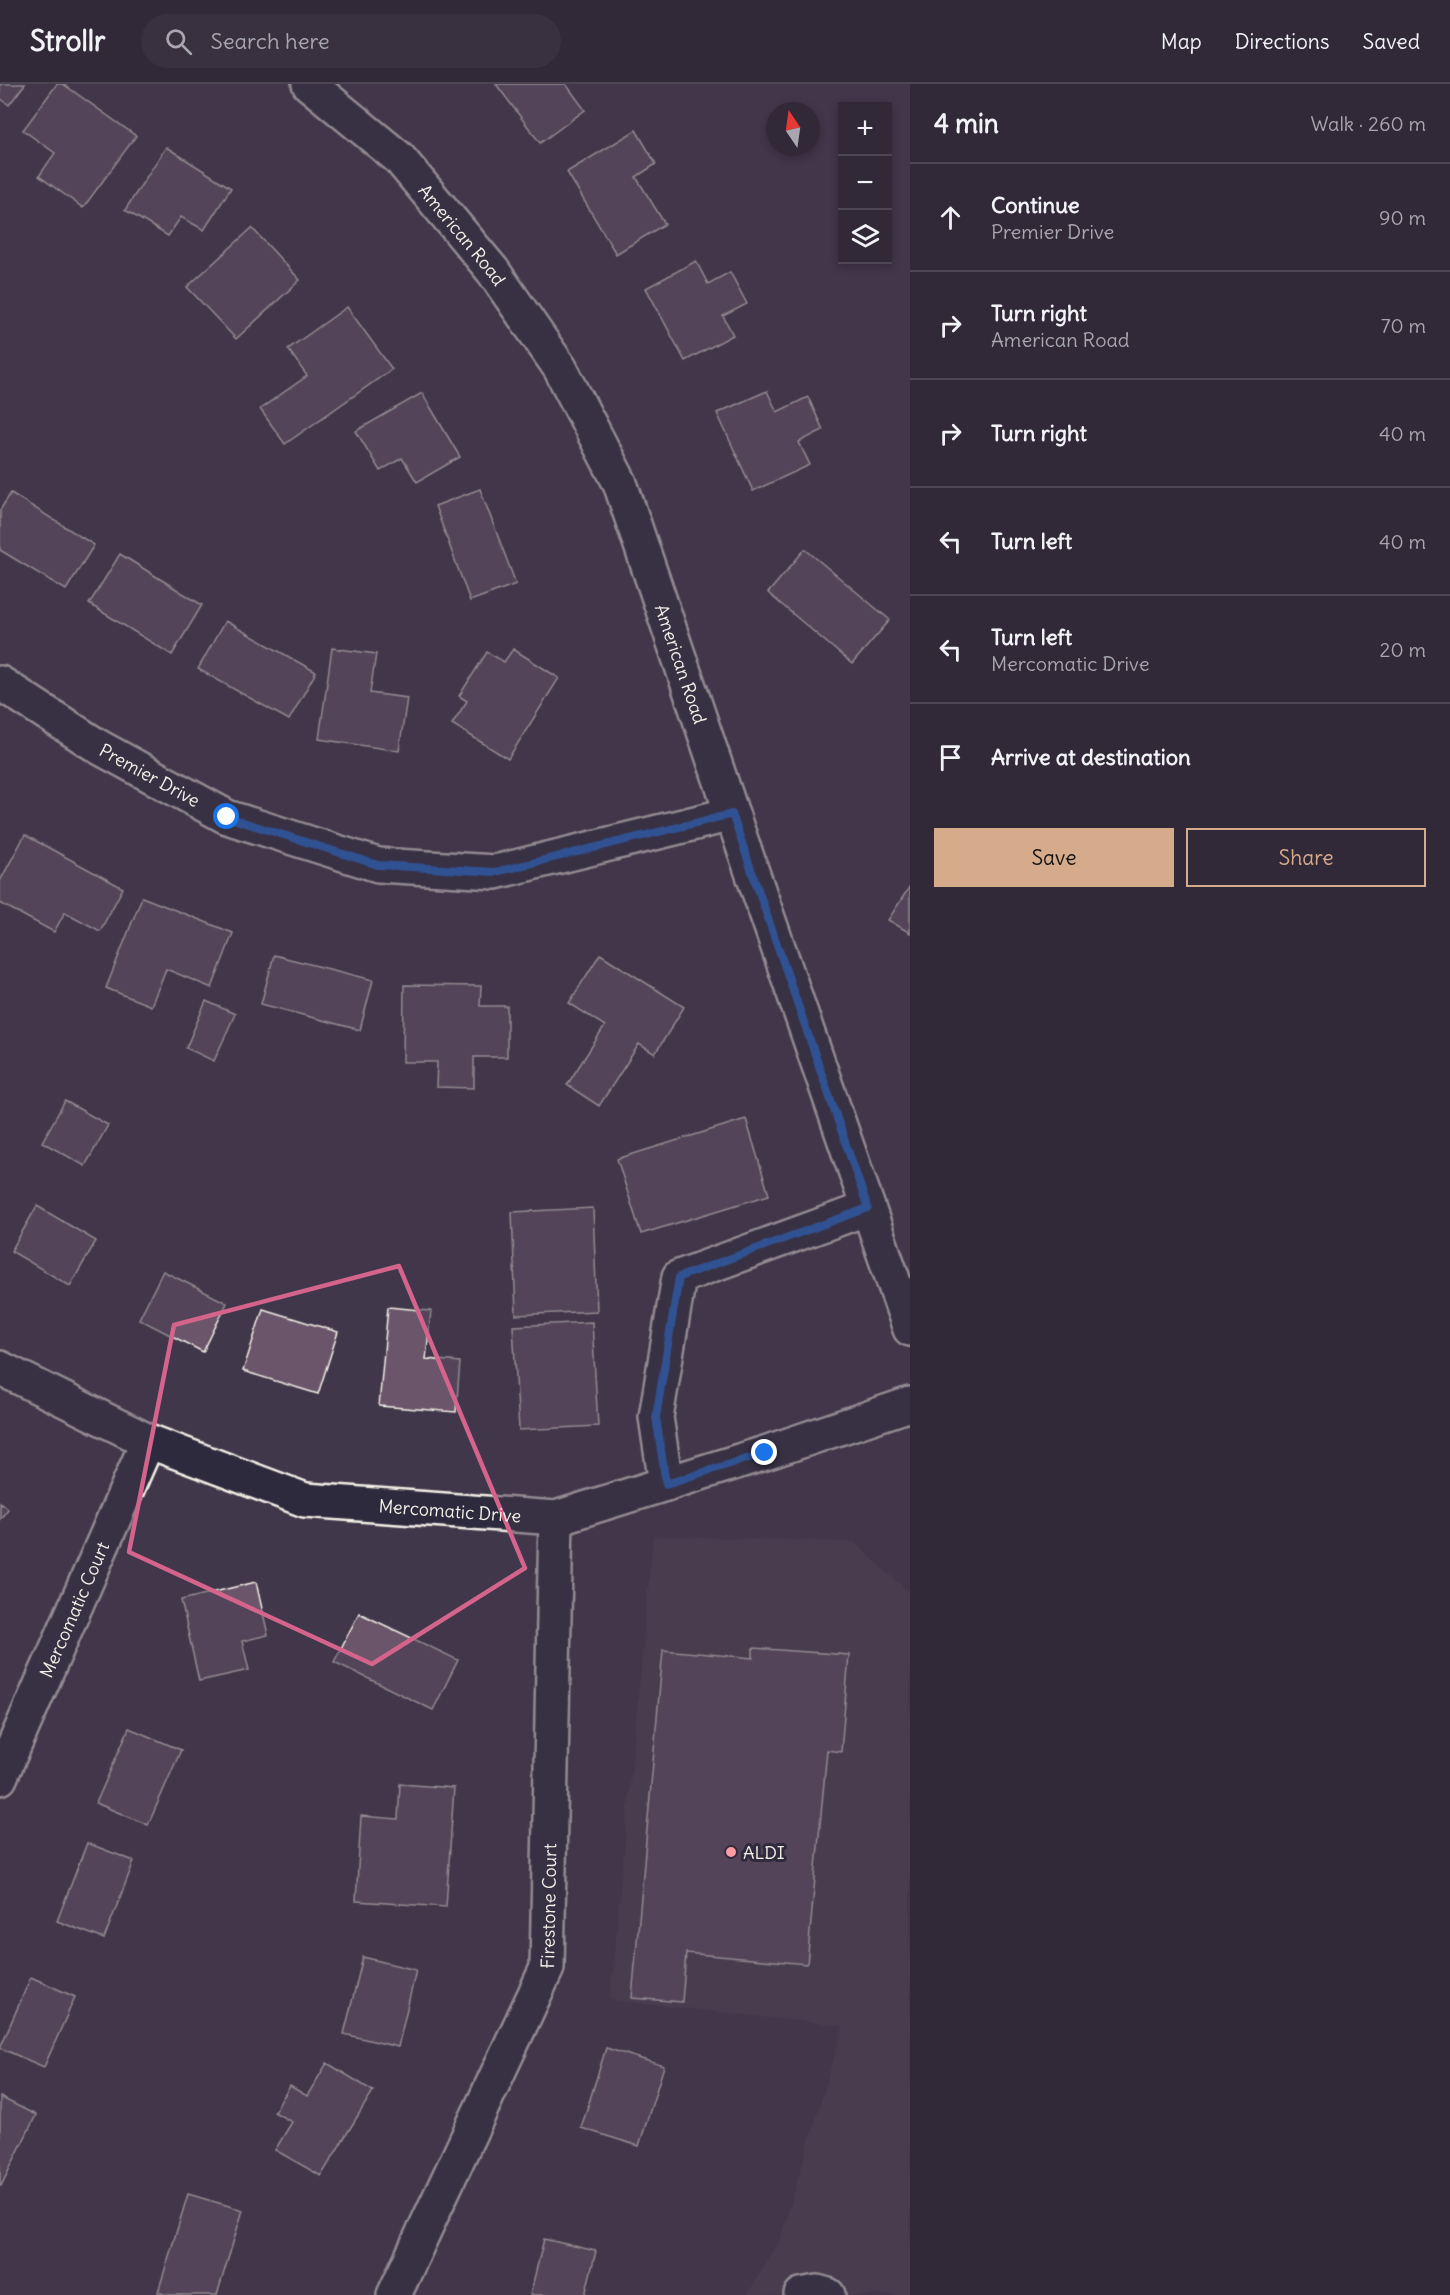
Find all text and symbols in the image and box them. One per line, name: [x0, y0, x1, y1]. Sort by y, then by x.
search box: [141, 14, 561, 68]
text: Strollr: [30, 23, 105, 59]
icon: search: [162, 25, 195, 58]
text: Search here: [210, 27, 330, 55]
text: Map: [1161, 28, 1202, 55]
text: Directions: [1235, 28, 1329, 55]
text: Saved: [1362, 28, 1420, 55]
north arrow: [766, 102, 820, 156]
map controls: [838, 102, 892, 264]
button: +: [838, 102, 892, 156]
text: 4 min: [934, 107, 999, 140]
text: Walk · 260 m: [1310, 111, 1426, 136]
button: −: [838, 156, 892, 210]
street label: American Road: [414, 179, 511, 290]
text: Continue: [991, 191, 1080, 219]
icon: ahead: [934, 201, 967, 234]
text: 90 m: [1379, 205, 1426, 230]
button: layers: [838, 210, 892, 264]
text: Premier Drive: [991, 219, 1114, 244]
text: Turn right: [991, 299, 1087, 327]
icon: right: [934, 309, 967, 342]
text: 70 m: [1381, 313, 1426, 338]
text: American Road: [991, 327, 1129, 352]
icon: right: [934, 417, 967, 450]
text: Turn right: [991, 419, 1087, 447]
text: 40 m: [1379, 421, 1426, 446]
icon: left: [934, 525, 967, 558]
text: Turn left: [991, 527, 1072, 555]
text: 40 m: [1379, 529, 1426, 554]
street label: American Road: [650, 601, 712, 727]
text: Turn left: [991, 623, 1072, 651]
icon: left: [934, 633, 967, 666]
text: 20 m: [1380, 637, 1426, 662]
text: Mercomatic Drive: [991, 651, 1150, 676]
street label: Premier Drive: [96, 738, 204, 812]
icon: arrive: [934, 741, 967, 774]
text: Arrive at destination: [991, 743, 1191, 771]
route start: [213, 803, 239, 829]
button: Save: [934, 828, 1174, 887]
button: Share: [1186, 828, 1426, 887]
route end: [751, 1439, 777, 1465]
street label: Mercomatic Drive: [378, 1494, 522, 1527]
street label: Mercomatic Court: [34, 1538, 114, 1681]
place label: ALDI: [743, 1841, 785, 1864]
street label: Firestone Court: [535, 1843, 561, 1969]
marker: ALDI: [724, 1845, 738, 1859]

